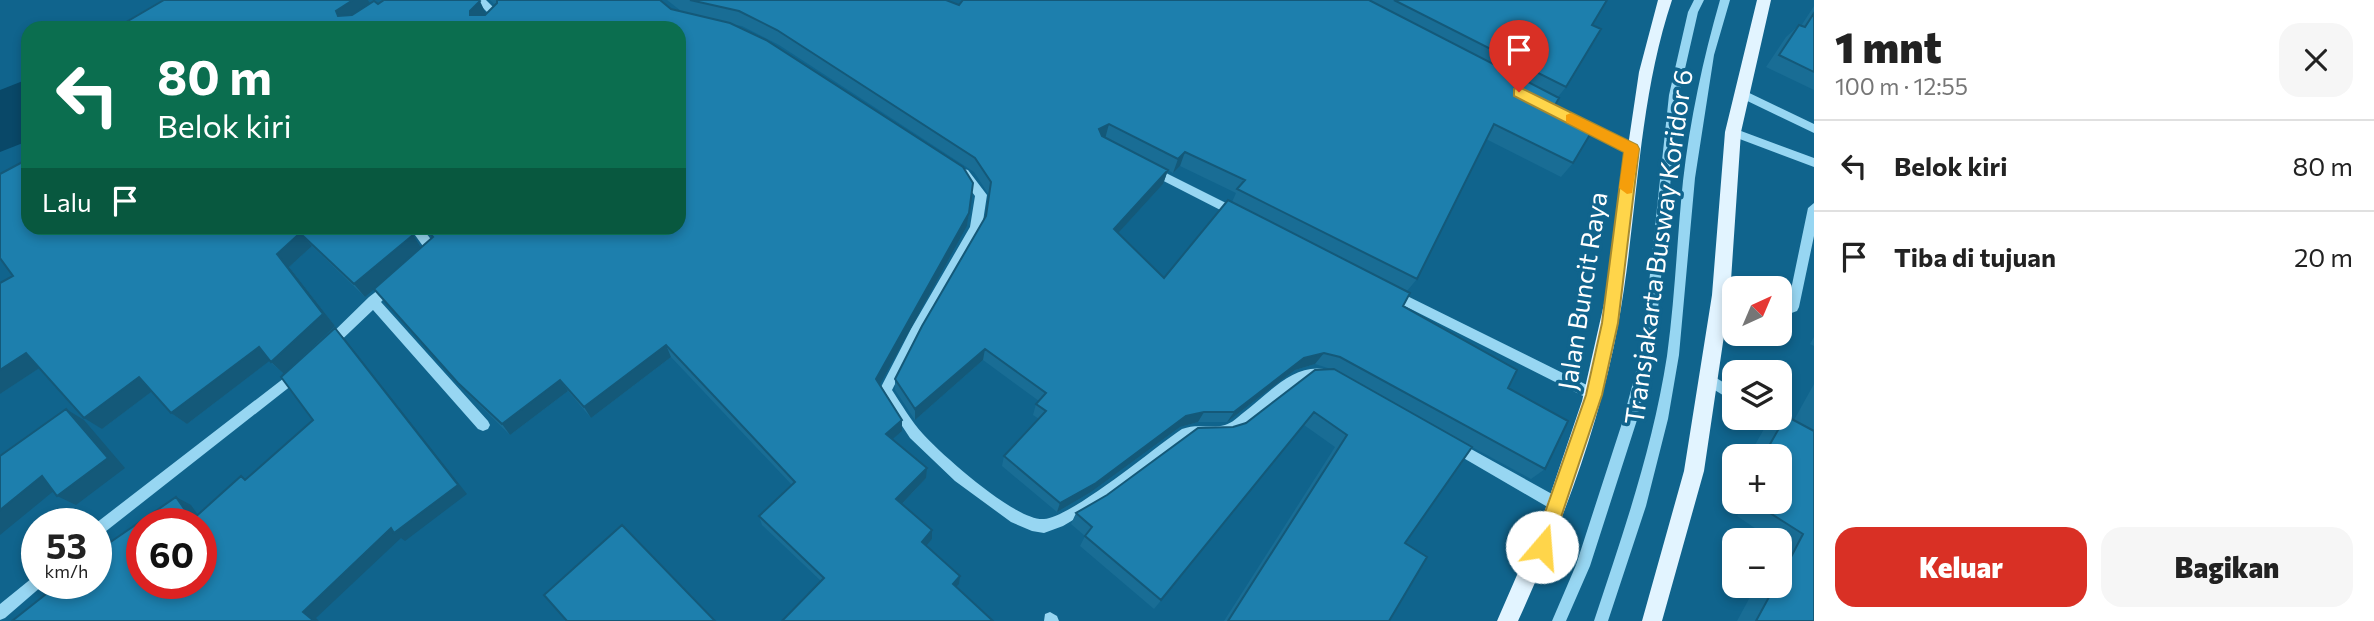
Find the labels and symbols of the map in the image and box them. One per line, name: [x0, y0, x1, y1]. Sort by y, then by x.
pin: [1489, 20, 1549, 92]
street label: Transjakarta Busway Koridor 6: [1617, 67, 1698, 426]
street label: Jalan Buncit Raya: [1551, 190, 1612, 392]
north arrow: [1722, 276, 1792, 346]
speed limit sign: 60: [126, 508, 217, 599]
position arrow: [1505, 510, 1579, 584]

